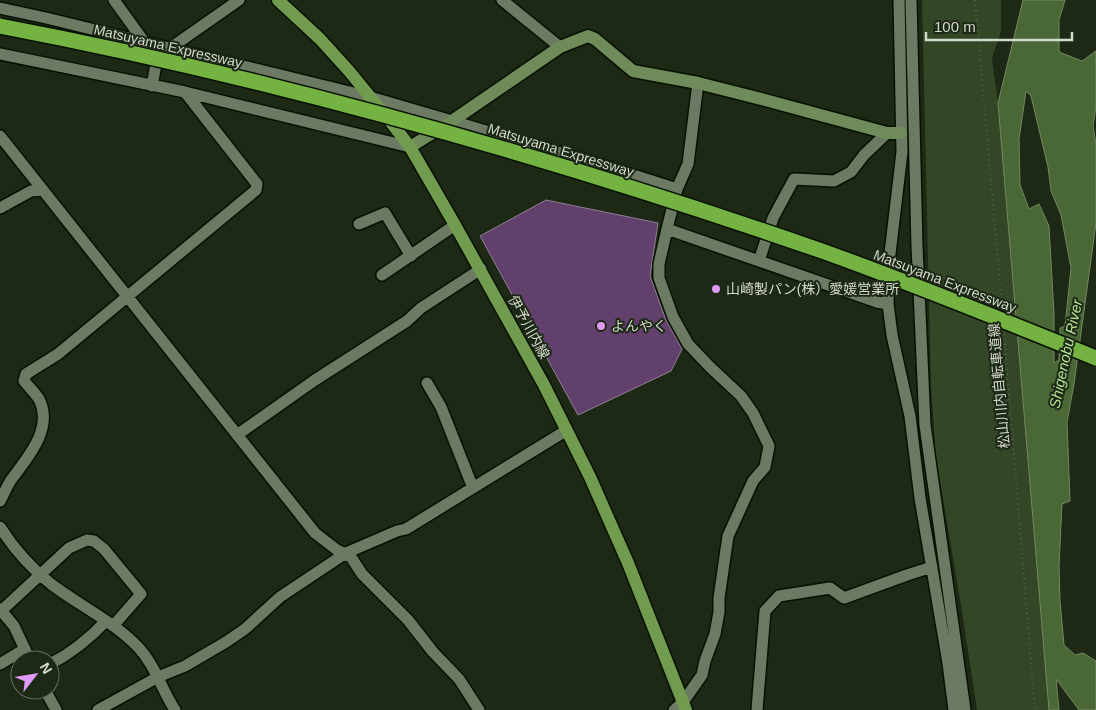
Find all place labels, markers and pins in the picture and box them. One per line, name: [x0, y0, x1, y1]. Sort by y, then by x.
place label: 山崎製パン(株）愛媛営業所: [726, 281, 899, 297]
marker: 山崎製パン(株）愛媛営業所: [710, 283, 722, 295]
place label: よんやく: [611, 318, 667, 334]
marker: よんやく: [595, 320, 607, 332]

